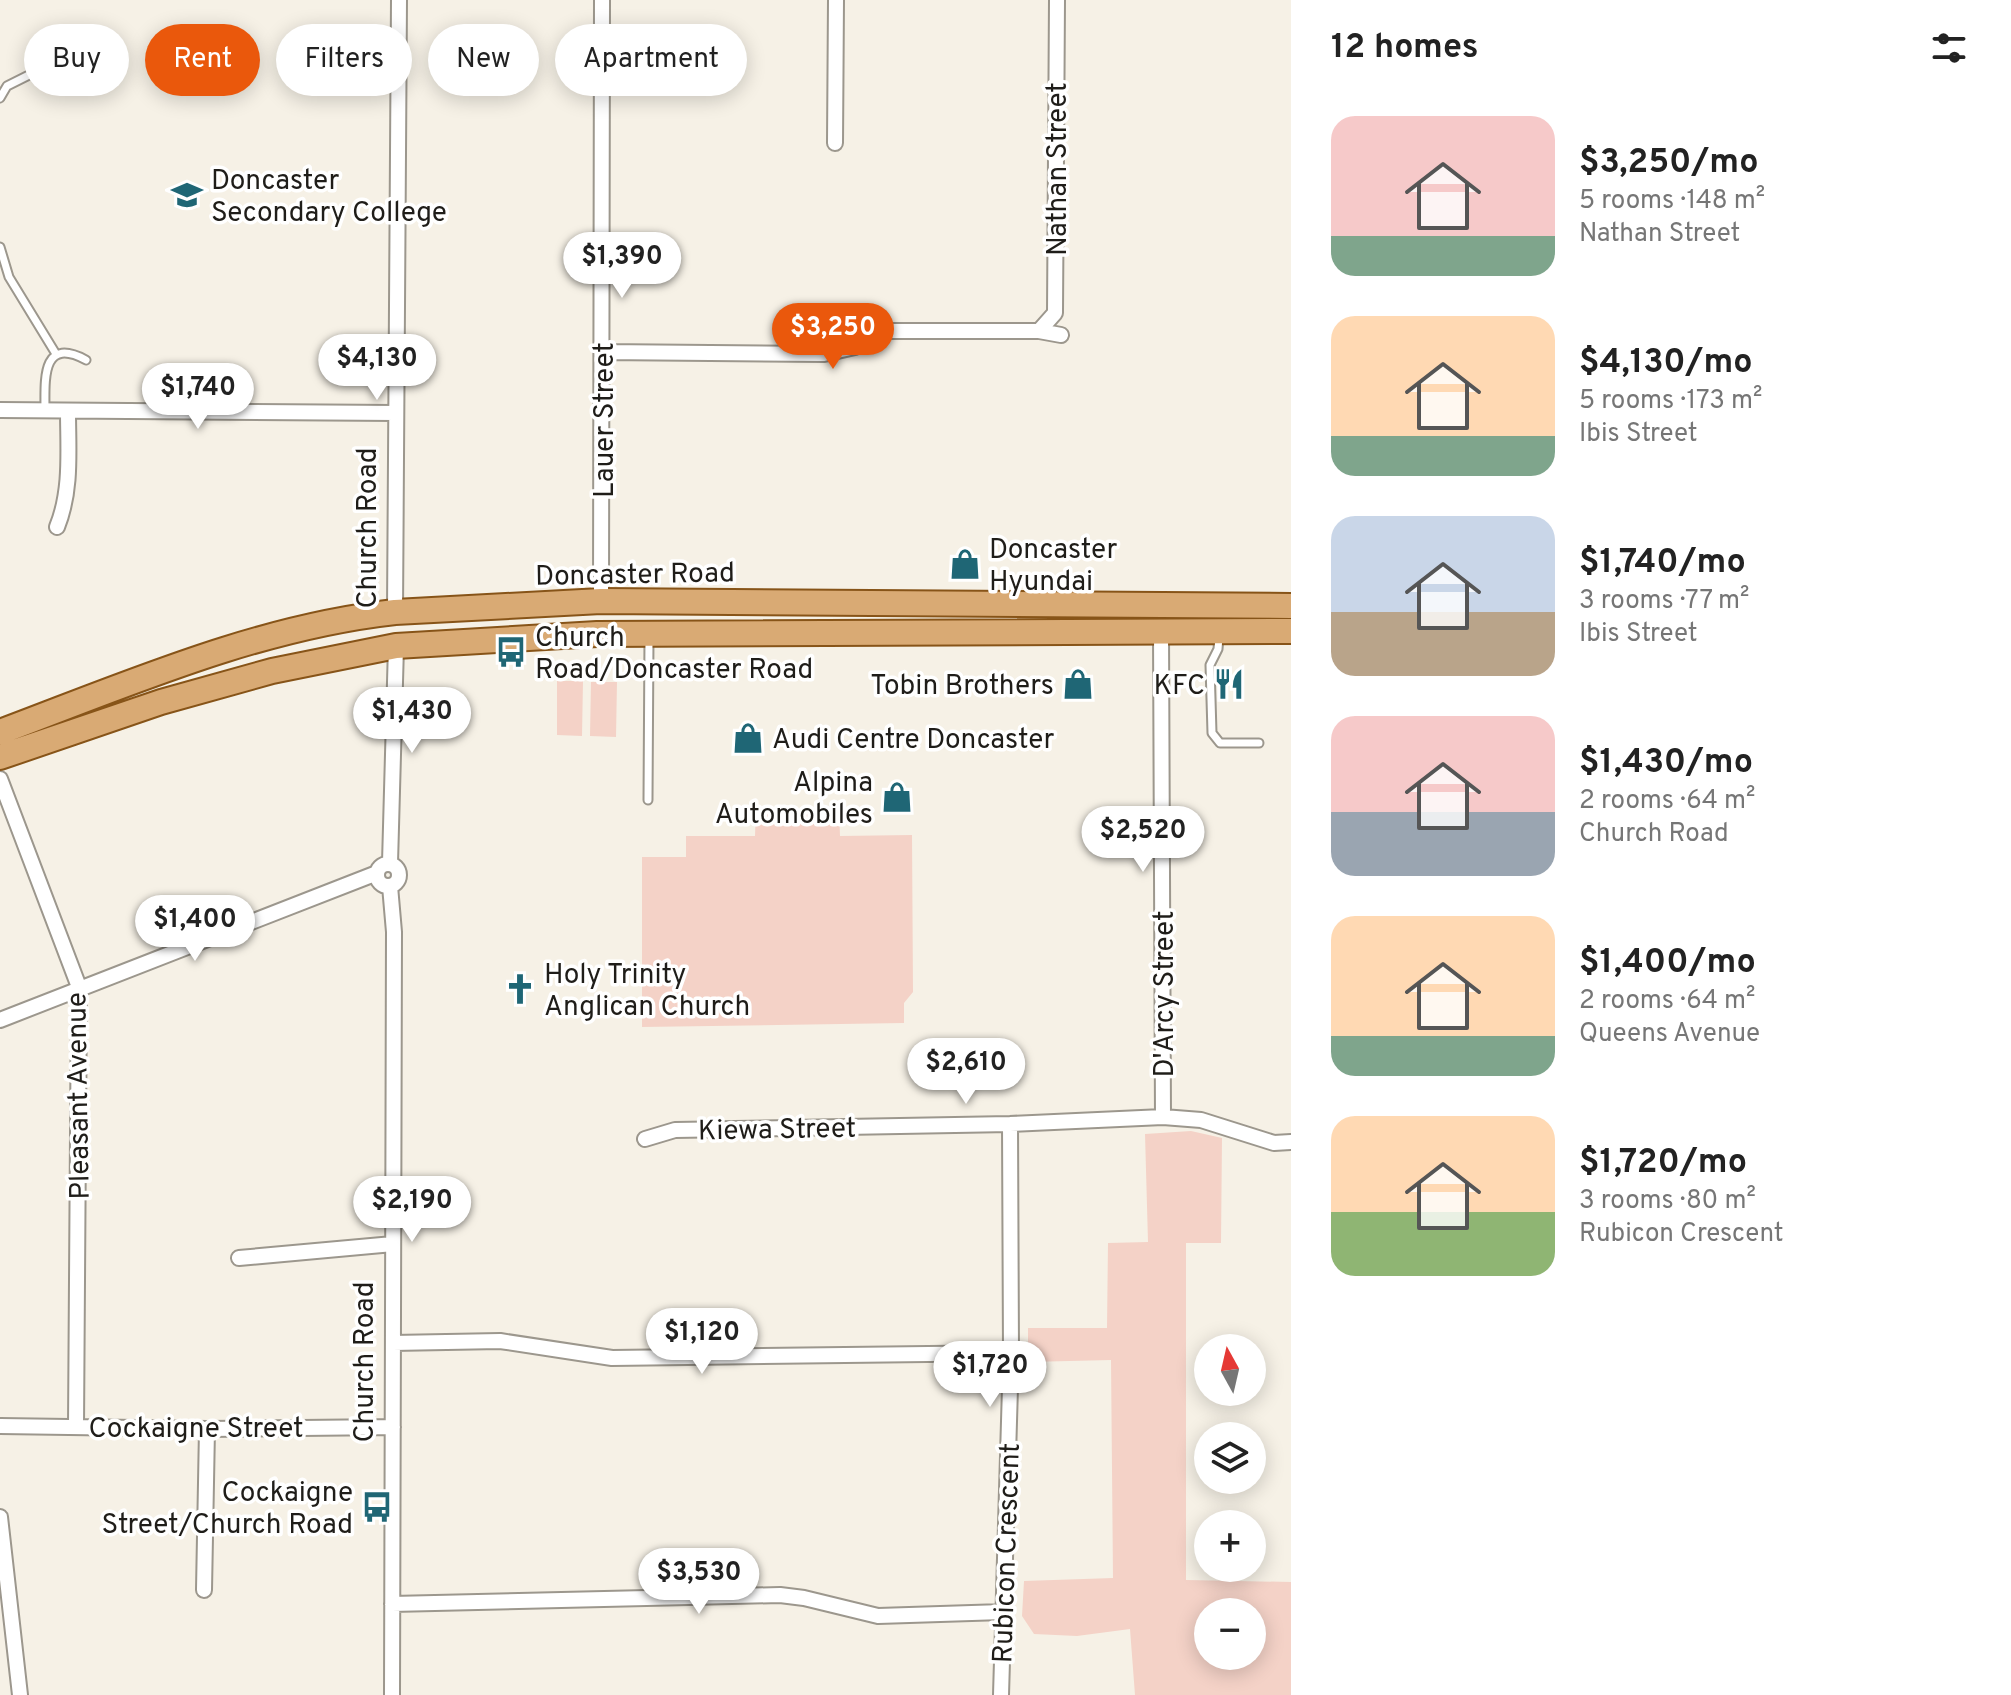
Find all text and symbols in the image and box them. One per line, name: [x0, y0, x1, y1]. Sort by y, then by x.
chip: Buy: [24, 24, 129, 96]
chip: Rent: [145, 24, 260, 96]
chip: Filters: [276, 24, 412, 96]
chip: New: [428, 24, 539, 96]
chip: Apartment: [555, 24, 747, 96]
icon: filters: [1927, 26, 1971, 70]
text: 12 homes: [1331, 27, 1478, 70]
street label: Nathan Street: [1041, 82, 1077, 256]
text: $3,250/mo: [1579, 142, 1758, 185]
icon: home: [1395, 148, 1491, 244]
place label: Doncaster Secondary College: [211, 164, 447, 232]
school or university icon: Doncaster Secondary College: [170, 178, 204, 212]
text: 5 rooms · 148 m²: [1579, 185, 1765, 218]
text: Nathan Street: [1579, 218, 1740, 251]
pin: $1,390: [557, 232, 687, 300]
text: $1,390: [581, 241, 663, 274]
pin: $3,250: [768, 303, 898, 371]
text: $3,250: [790, 312, 876, 345]
pin: $4,130: [312, 334, 442, 402]
street label: Lauer Street: [588, 342, 624, 498]
text: $4,130/mo: [1579, 342, 1753, 385]
text: $4,130: [336, 343, 418, 376]
icon: home: [1395, 348, 1491, 444]
pin: $1,740: [133, 363, 263, 431]
text: $1,740: [160, 372, 236, 405]
text: 5 rooms · 173 m²: [1579, 385, 1762, 418]
text: Ibis Street: [1579, 418, 1697, 451]
street label: Church Road: [351, 447, 387, 609]
place label: Doncaster Hyundai: [989, 533, 1117, 601]
text: $1,740/mo: [1579, 542, 1746, 585]
shop icon: Doncaster Hyundai: [948, 547, 982, 581]
icon: home: [1395, 548, 1491, 644]
street label: Doncaster Road: [535, 556, 735, 596]
text: 3 rooms · 77 m²: [1579, 585, 1749, 618]
text: Ibis Street: [1579, 618, 1697, 651]
place label: Church Road/Doncaster Road: [535, 621, 813, 689]
bus stop icon: Church Road/Doncaster Road: [494, 635, 528, 669]
shop icon: Tobin Brothers: [1061, 667, 1095, 701]
restaurant icon: KFC: [1212, 667, 1246, 701]
place label: Tobin Brothers: [870, 669, 1054, 705]
place label: KFC: [1154, 669, 1205, 705]
pin: $1,430: [347, 687, 477, 755]
text: $1,430: [371, 696, 453, 729]
shop icon: Audi Centre Doncaster: [731, 721, 765, 755]
place label: Audi Centre Doncaster: [772, 723, 1055, 759]
text: $1,430/mo: [1579, 742, 1753, 785]
icon: home: [1395, 748, 1491, 844]
place label: Alpina Automobiles: [715, 766, 873, 834]
shop icon: Alpina Automobiles: [880, 780, 914, 814]
text: 2 rooms · 64 m²: [1579, 785, 1755, 818]
pin: $2,520: [1078, 806, 1208, 874]
text: $2,520: [1100, 815, 1186, 848]
text: Church Road: [1579, 818, 1729, 851]
pin: $1,400: [130, 895, 260, 963]
text: $1,400: [153, 904, 237, 937]
street label: D'Arcy Street: [1148, 911, 1184, 1078]
text: $1,400/mo: [1579, 942, 1756, 985]
icon: home: [1395, 948, 1491, 1044]
place label: Holy Trinity Anglican Church: [544, 958, 750, 1026]
church icon: Holy Trinity Anglican Church: [503, 972, 537, 1006]
text: 2 rooms · 64 m²: [1579, 985, 1755, 1018]
street label: Pleasant Avenue: [60, 992, 100, 1200]
text: Queens Avenue: [1579, 1018, 1760, 1051]
pin: $2,610: [901, 1038, 1031, 1106]
text: $2,610: [925, 1047, 1007, 1080]
street label: Kiewa Street: [697, 1112, 857, 1150]
text: $1,720/mo: [1579, 1142, 1747, 1185]
icon: home: [1395, 1148, 1491, 1244]
pin: $2,190: [347, 1176, 477, 1244]
text: $2,190: [371, 1185, 453, 1218]
text: 3 rooms · 80 m²: [1579, 1185, 1756, 1218]
text: Rubicon Crescent: [1579, 1218, 1784, 1251]
street label: Church Road: [348, 1281, 384, 1443]
pin: $1,120: [637, 1308, 767, 1376]
text: $1,120: [664, 1317, 740, 1350]
north arrow: [1194, 1334, 1266, 1406]
map controls: [1194, 1334, 1266, 1670]
pin: $1,720: [925, 1341, 1055, 1409]
text: $1,720: [951, 1350, 1029, 1383]
street label: Cockaigne Street: [88, 1412, 304, 1448]
button: layers: [1194, 1422, 1266, 1494]
street label: Rubicon Crescent: [986, 1442, 1030, 1664]
place label: Cockaigne Street/Church Road: [102, 1476, 353, 1544]
bus stop icon: Cockaigne Street/Church Road: [360, 1490, 394, 1524]
button: +: [1194, 1510, 1266, 1582]
pin: $3,530: [634, 1548, 764, 1616]
text: $3,530: [656, 1557, 742, 1590]
button: −: [1194, 1598, 1266, 1670]

